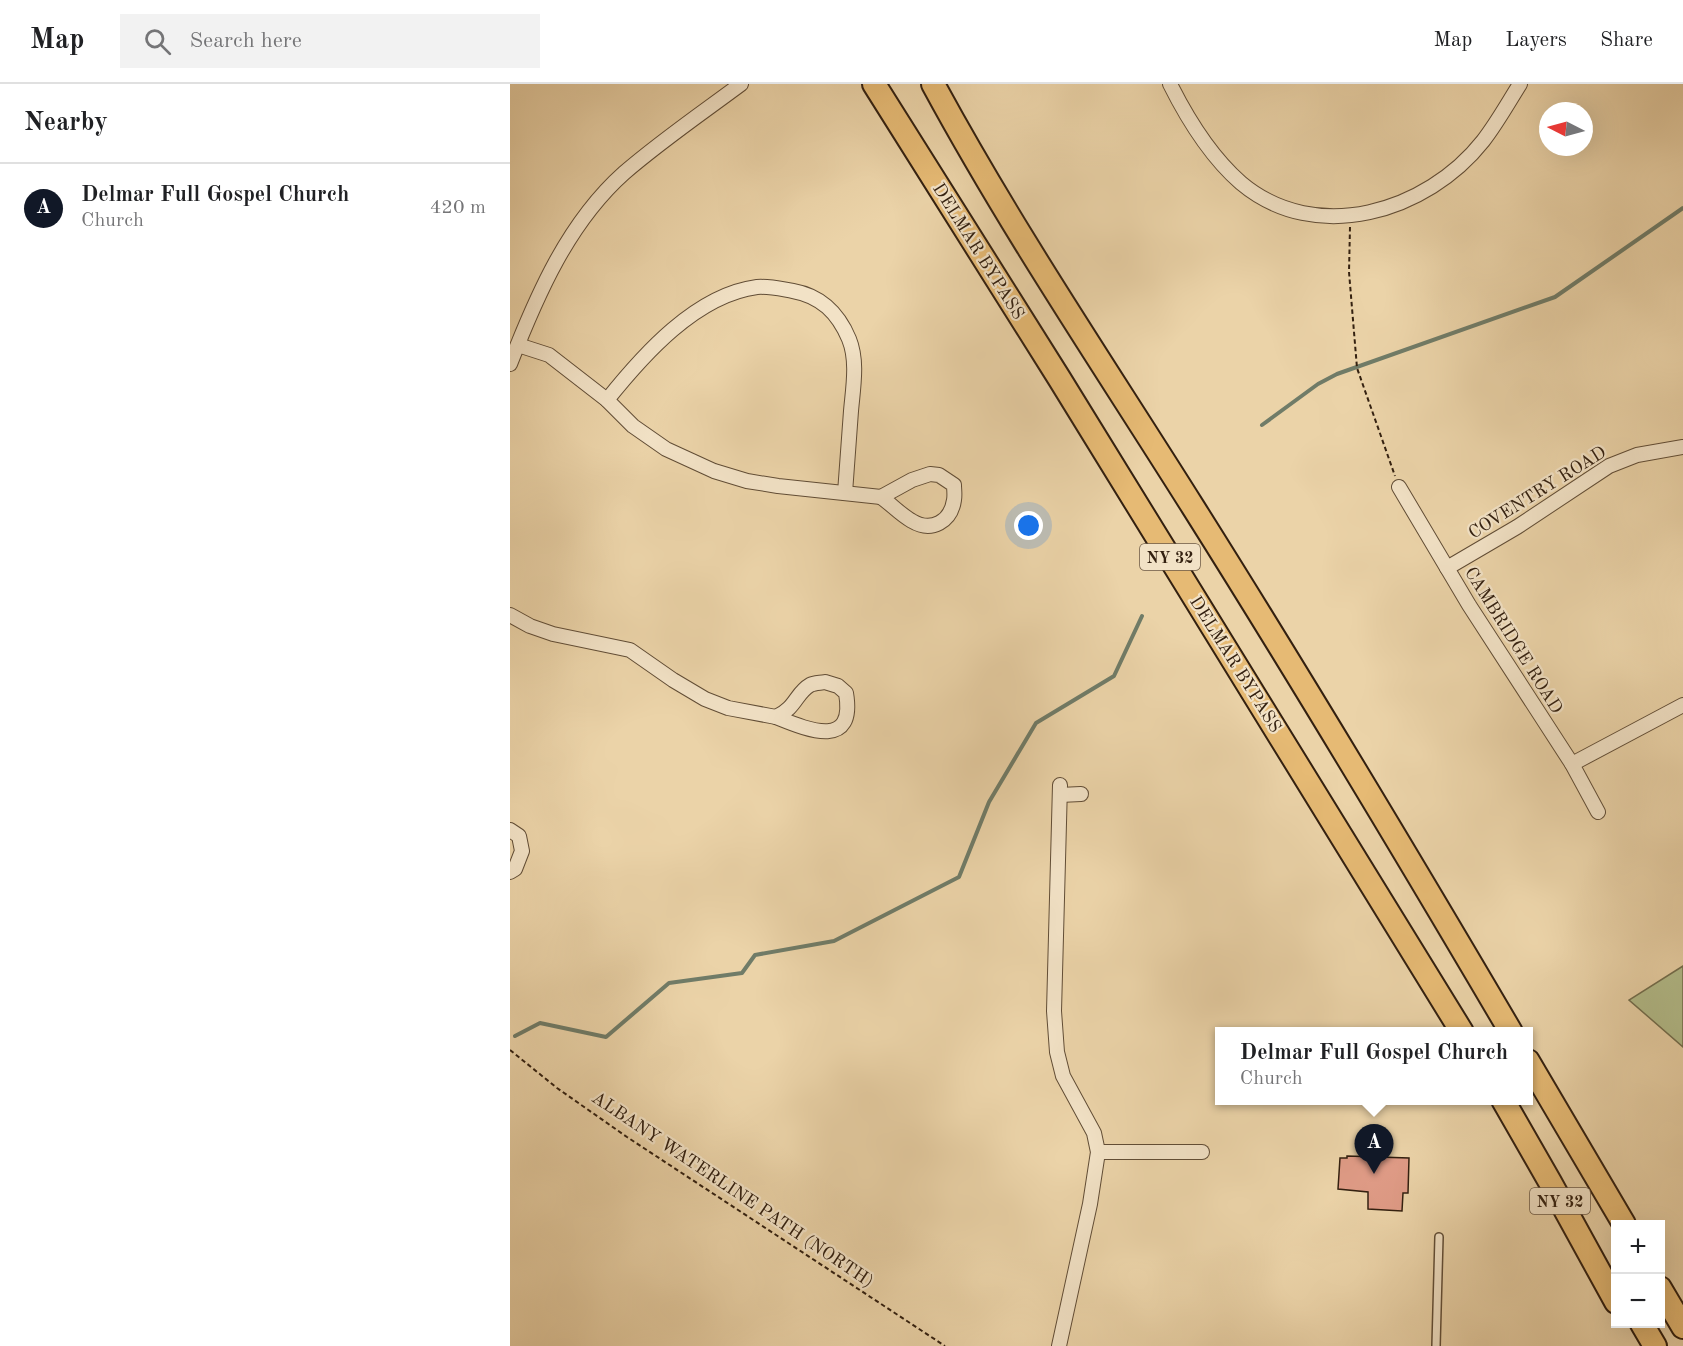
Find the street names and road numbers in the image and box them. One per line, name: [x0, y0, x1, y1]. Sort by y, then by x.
street label: DELMAR BYPASS: [929, 180, 1027, 323]
street label: COVENTRY ROAD: [1465, 443, 1610, 543]
road number: NY 32: [1140, 544, 1200, 570]
street label: CAMBRIDGE ROAD: [1461, 564, 1566, 717]
street label: DELMAR BYPASS: [1186, 593, 1284, 736]
street label: ALBANY WATERLINE PATH (NORTH): [588, 1088, 877, 1291]
road number: NY 32: [1530, 1188, 1590, 1214]

